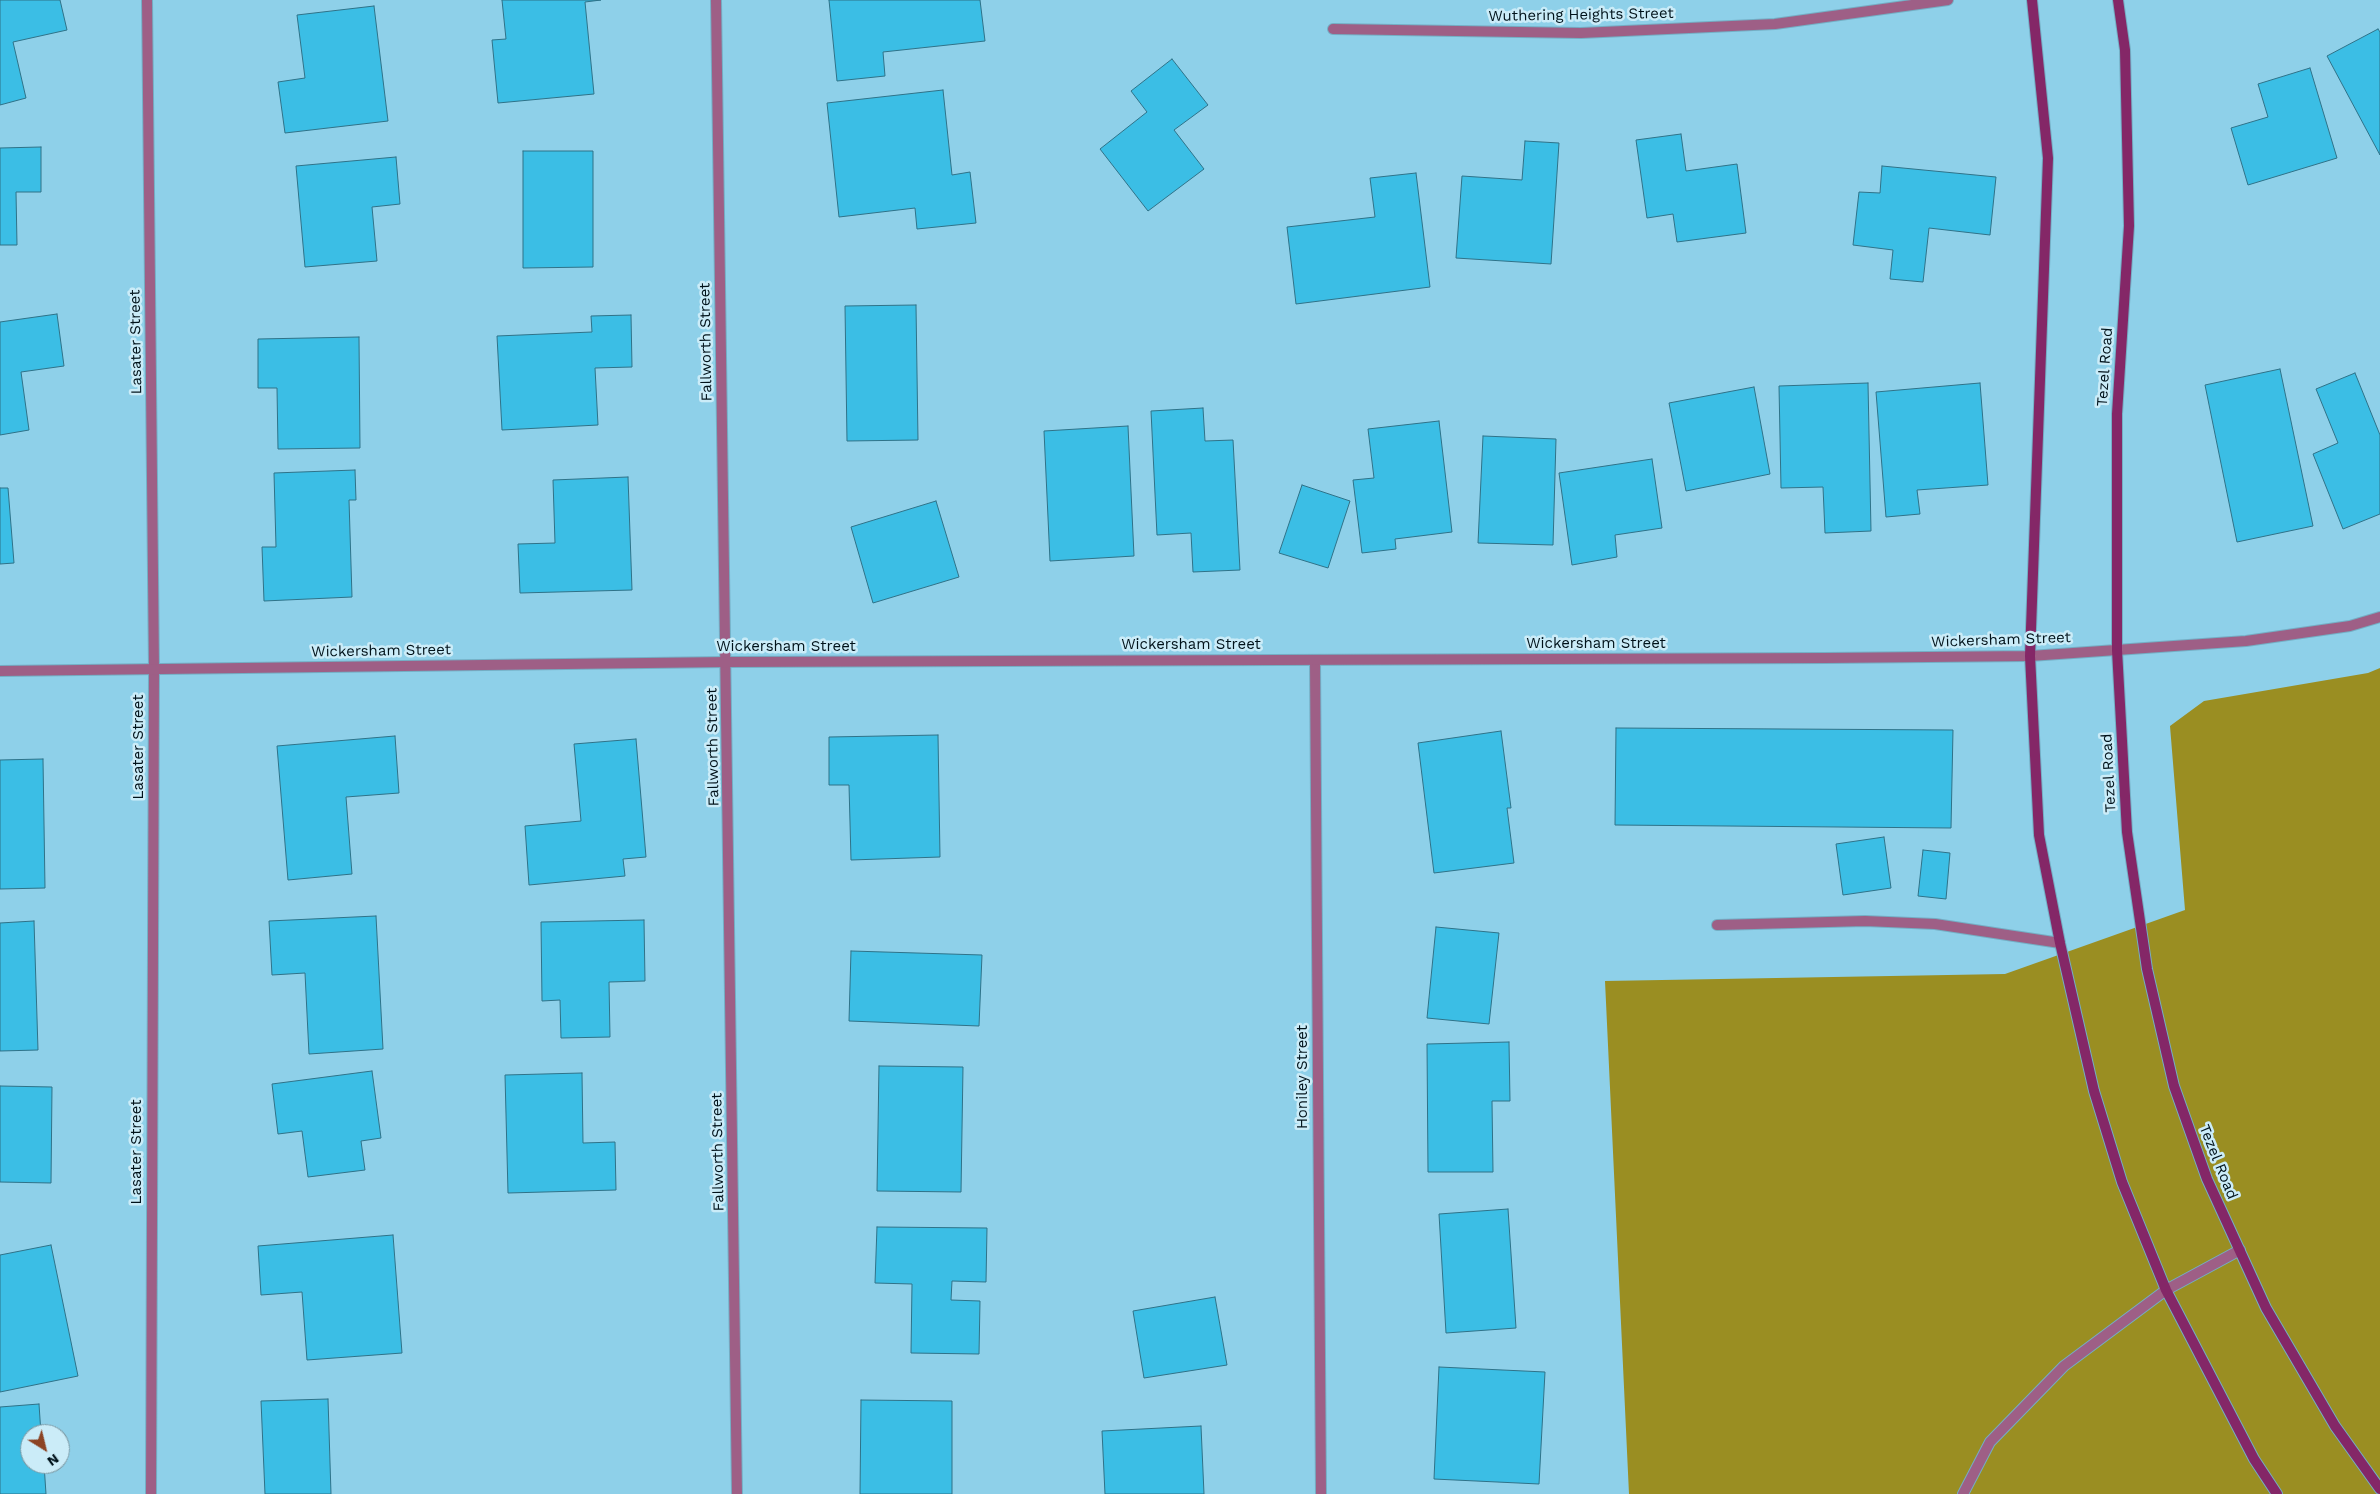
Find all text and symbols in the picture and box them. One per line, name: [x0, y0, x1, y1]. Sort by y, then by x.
street label: Wuthering Heights Street: [1488, 4, 1674, 26]
street label: Fallworth Street: [696, 283, 716, 401]
street label: Lasater Street: [126, 289, 146, 395]
street label: Tezel Road: [2093, 327, 2117, 407]
street label: Wickersham Street: [1931, 629, 2071, 651]
street label: Wickersham Street: [1526, 635, 1666, 653]
street label: Wickersham Street: [1121, 636, 1261, 654]
street label: Wickersham Street: [716, 638, 856, 656]
street label: Wickersham Street: [311, 641, 451, 661]
street label: Fallworth Street: [703, 688, 723, 806]
street label: Lasater Street: [130, 695, 148, 799]
street label: Tezel Road: [2098, 733, 2120, 813]
street label: Honiley Street: [1294, 1025, 1312, 1129]
street label: Fallworth Street: [708, 1093, 728, 1211]
street label: Lasater Street: [128, 1100, 146, 1204]
street label: Tezel Road: [2195, 1122, 2241, 1202]
north arrow: [20, 1424, 70, 1474]
text: N: [44, 1451, 62, 1470]

